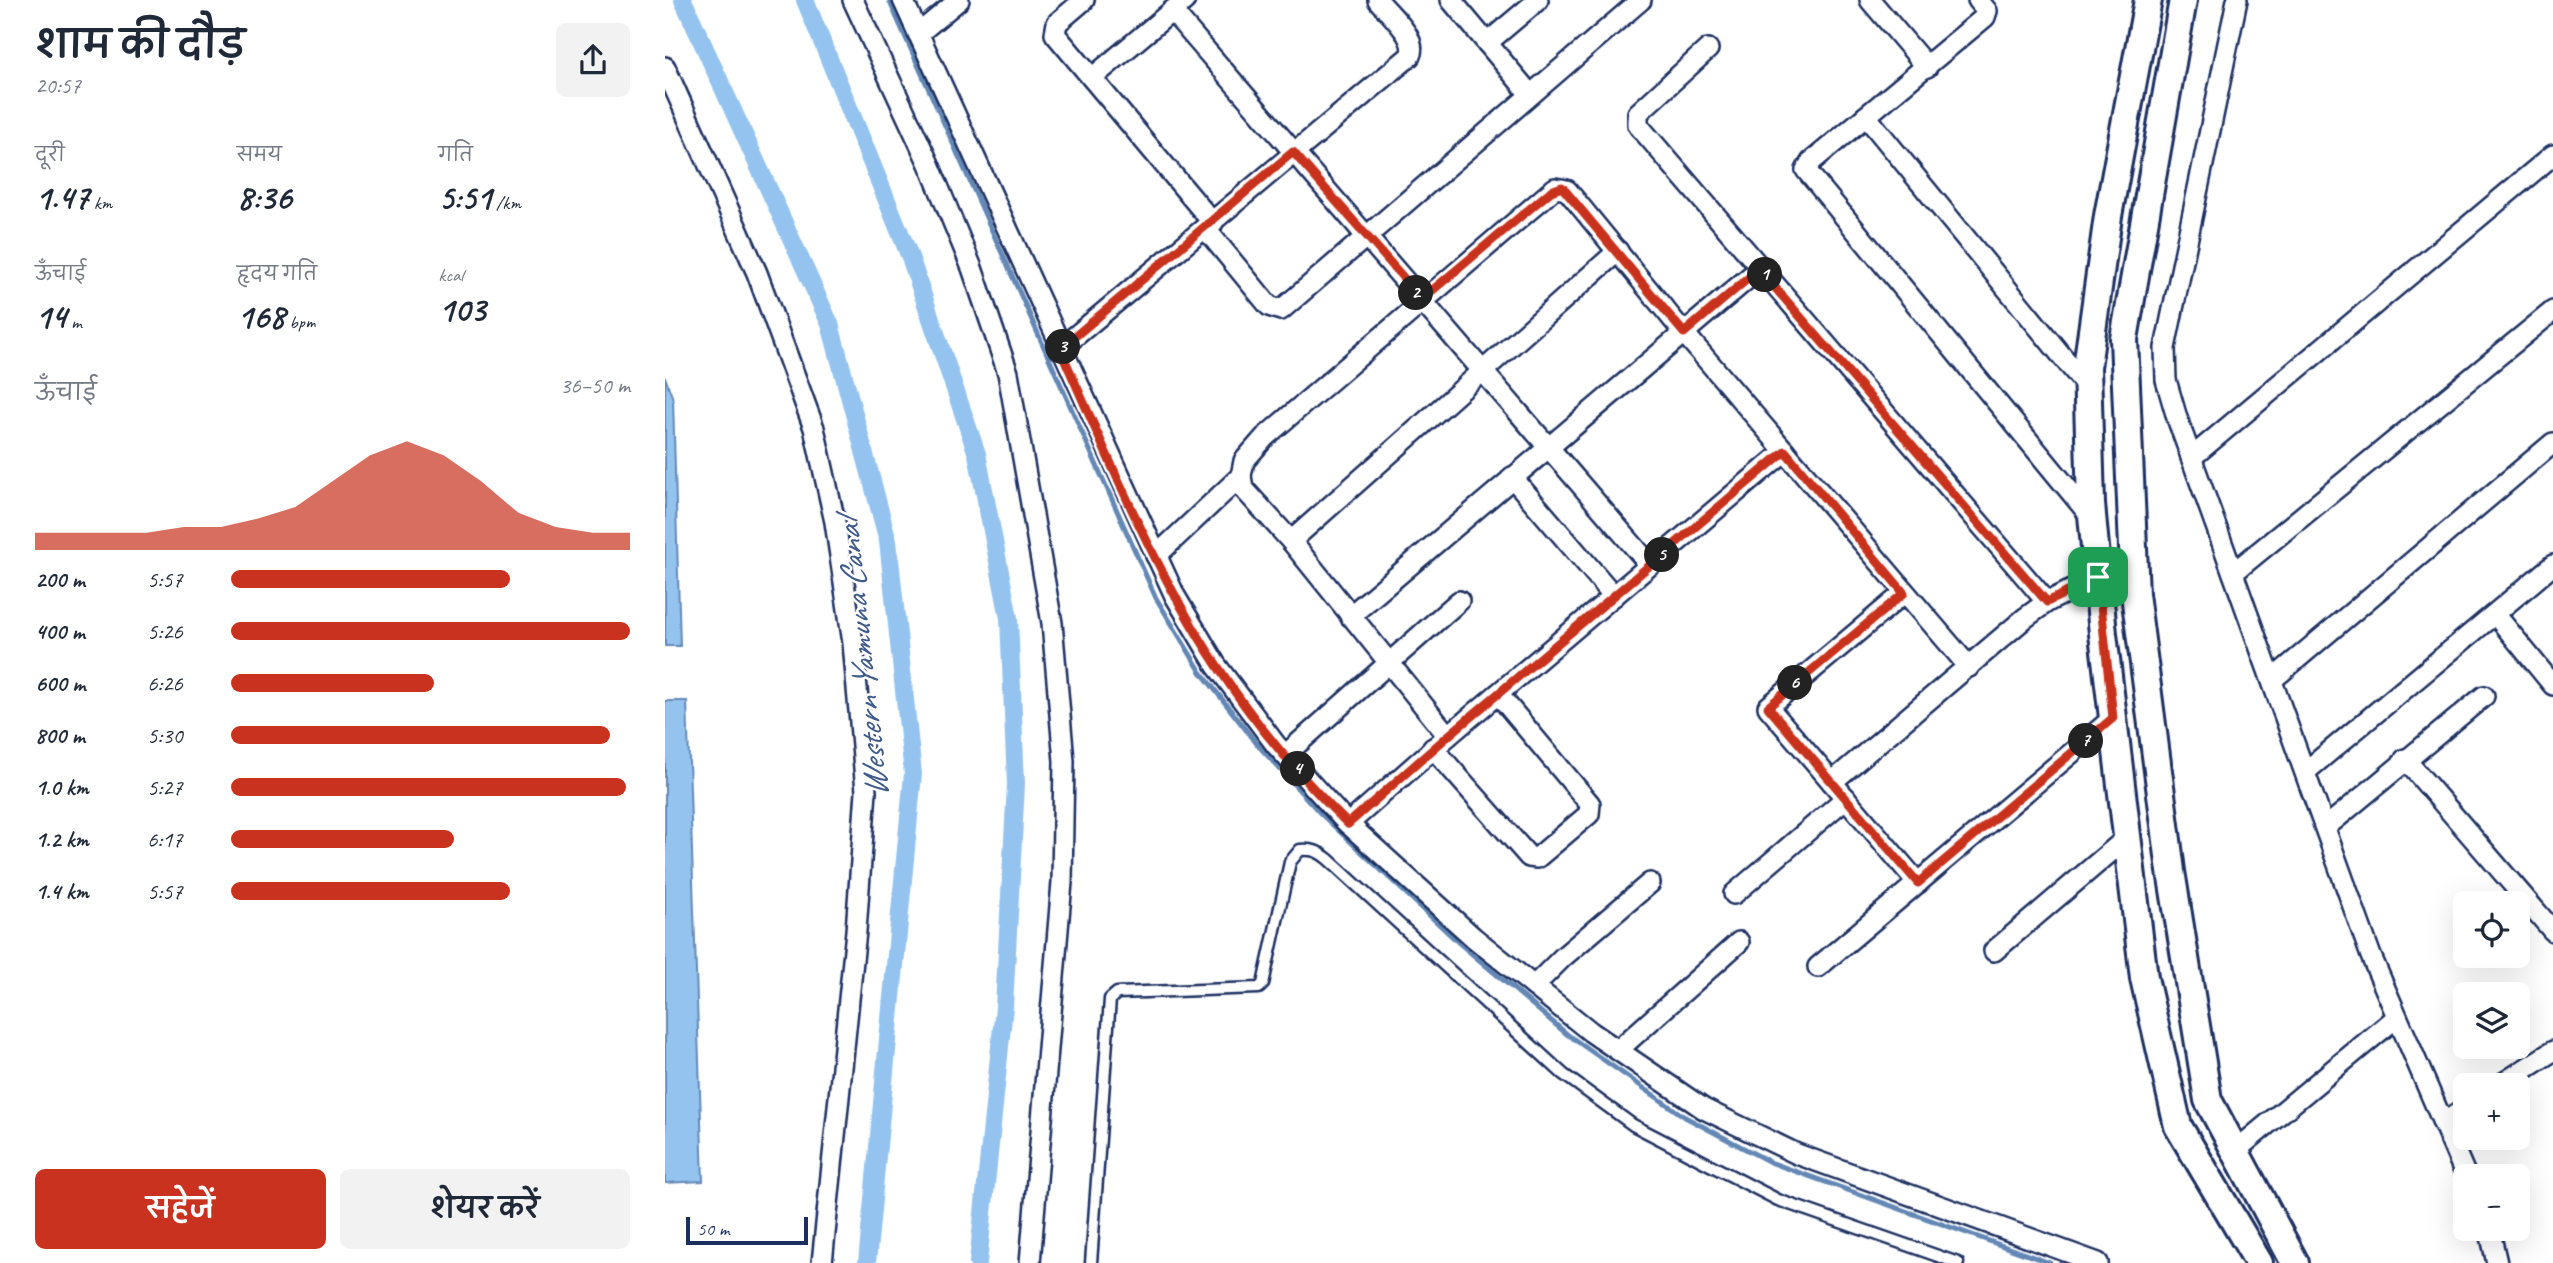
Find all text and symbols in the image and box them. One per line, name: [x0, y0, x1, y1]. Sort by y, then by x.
text: शाम की दौड़: [35, 21, 245, 68]
button: share: [556, 23, 630, 97]
text: 20:57: [35, 71, 81, 100]
text: दूरी: [35, 143, 65, 167]
text: समय: [237, 143, 282, 167]
text: गति: [438, 143, 473, 167]
text: 1.47: [35, 175, 89, 220]
text: 8:36: [237, 175, 292, 220]
text: 5:51: [438, 175, 491, 220]
text: km: [89, 191, 112, 215]
text: /km: [491, 191, 521, 215]
pin: 1: [1747, 258, 1783, 292]
text: ऊँचाई: [35, 262, 86, 286]
text: हृदय गति: [237, 262, 317, 286]
text: 1: [1760, 262, 1769, 286]
text: kcal: [438, 263, 463, 287]
pin: 2: [1399, 276, 1433, 310]
text: 2: [1411, 280, 1420, 304]
text: 103: [438, 287, 486, 332]
text: 14: [35, 294, 67, 339]
text: 168: [237, 294, 285, 339]
text: m: [67, 310, 82, 334]
text: bpm: [285, 310, 315, 334]
pin: 3: [1045, 330, 1081, 364]
text: 3: [1058, 334, 1067, 358]
text: 36–50 m: [560, 371, 630, 400]
text: ऊँचाई: [35, 378, 97, 407]
water label: Western Yamuna Canal: [824, 507, 899, 800]
pin: 5: [1644, 538, 1679, 572]
text: 5: [1657, 542, 1666, 566]
pin: [2068, 547, 2128, 607]
icon: arrive: [2079, 558, 2117, 596]
text: 200 m: [35, 565, 85, 594]
text: 5:57: [147, 565, 183, 594]
text: 400 m: [35, 617, 85, 646]
text: 5:26: [147, 617, 183, 646]
pin: 6: [1777, 666, 1813, 700]
text: 600 m: [35, 669, 85, 698]
text: 6:26: [147, 669, 183, 698]
text: 6: [1790, 670, 1799, 694]
text: 800 m: [35, 721, 85, 750]
text: 5:30: [147, 721, 183, 750]
pin: 7: [2069, 724, 2103, 758]
text: 7: [2081, 728, 2090, 752]
pin: 4: [1281, 752, 1315, 786]
text: 4: [1293, 756, 1302, 780]
text: 1.0 km: [35, 773, 89, 802]
text: 5:27: [147, 773, 183, 802]
text: 1.2 km: [35, 825, 89, 854]
text: 6:17: [147, 825, 183, 854]
text: 1.4 km: [35, 877, 89, 906]
text: 5:57: [147, 877, 183, 906]
map controls: [2453, 891, 2530, 1241]
button: locate: [2453, 891, 2530, 968]
button: layers: [2453, 982, 2530, 1059]
button: +: [2453, 1073, 2530, 1150]
button: −: [2453, 1164, 2530, 1241]
button: सहेजें: [35, 1169, 326, 1249]
button: शेयर करें: [340, 1169, 630, 1249]
scale bar: [686, 1214, 809, 1246]
text: 50 m: [697, 1217, 729, 1241]

